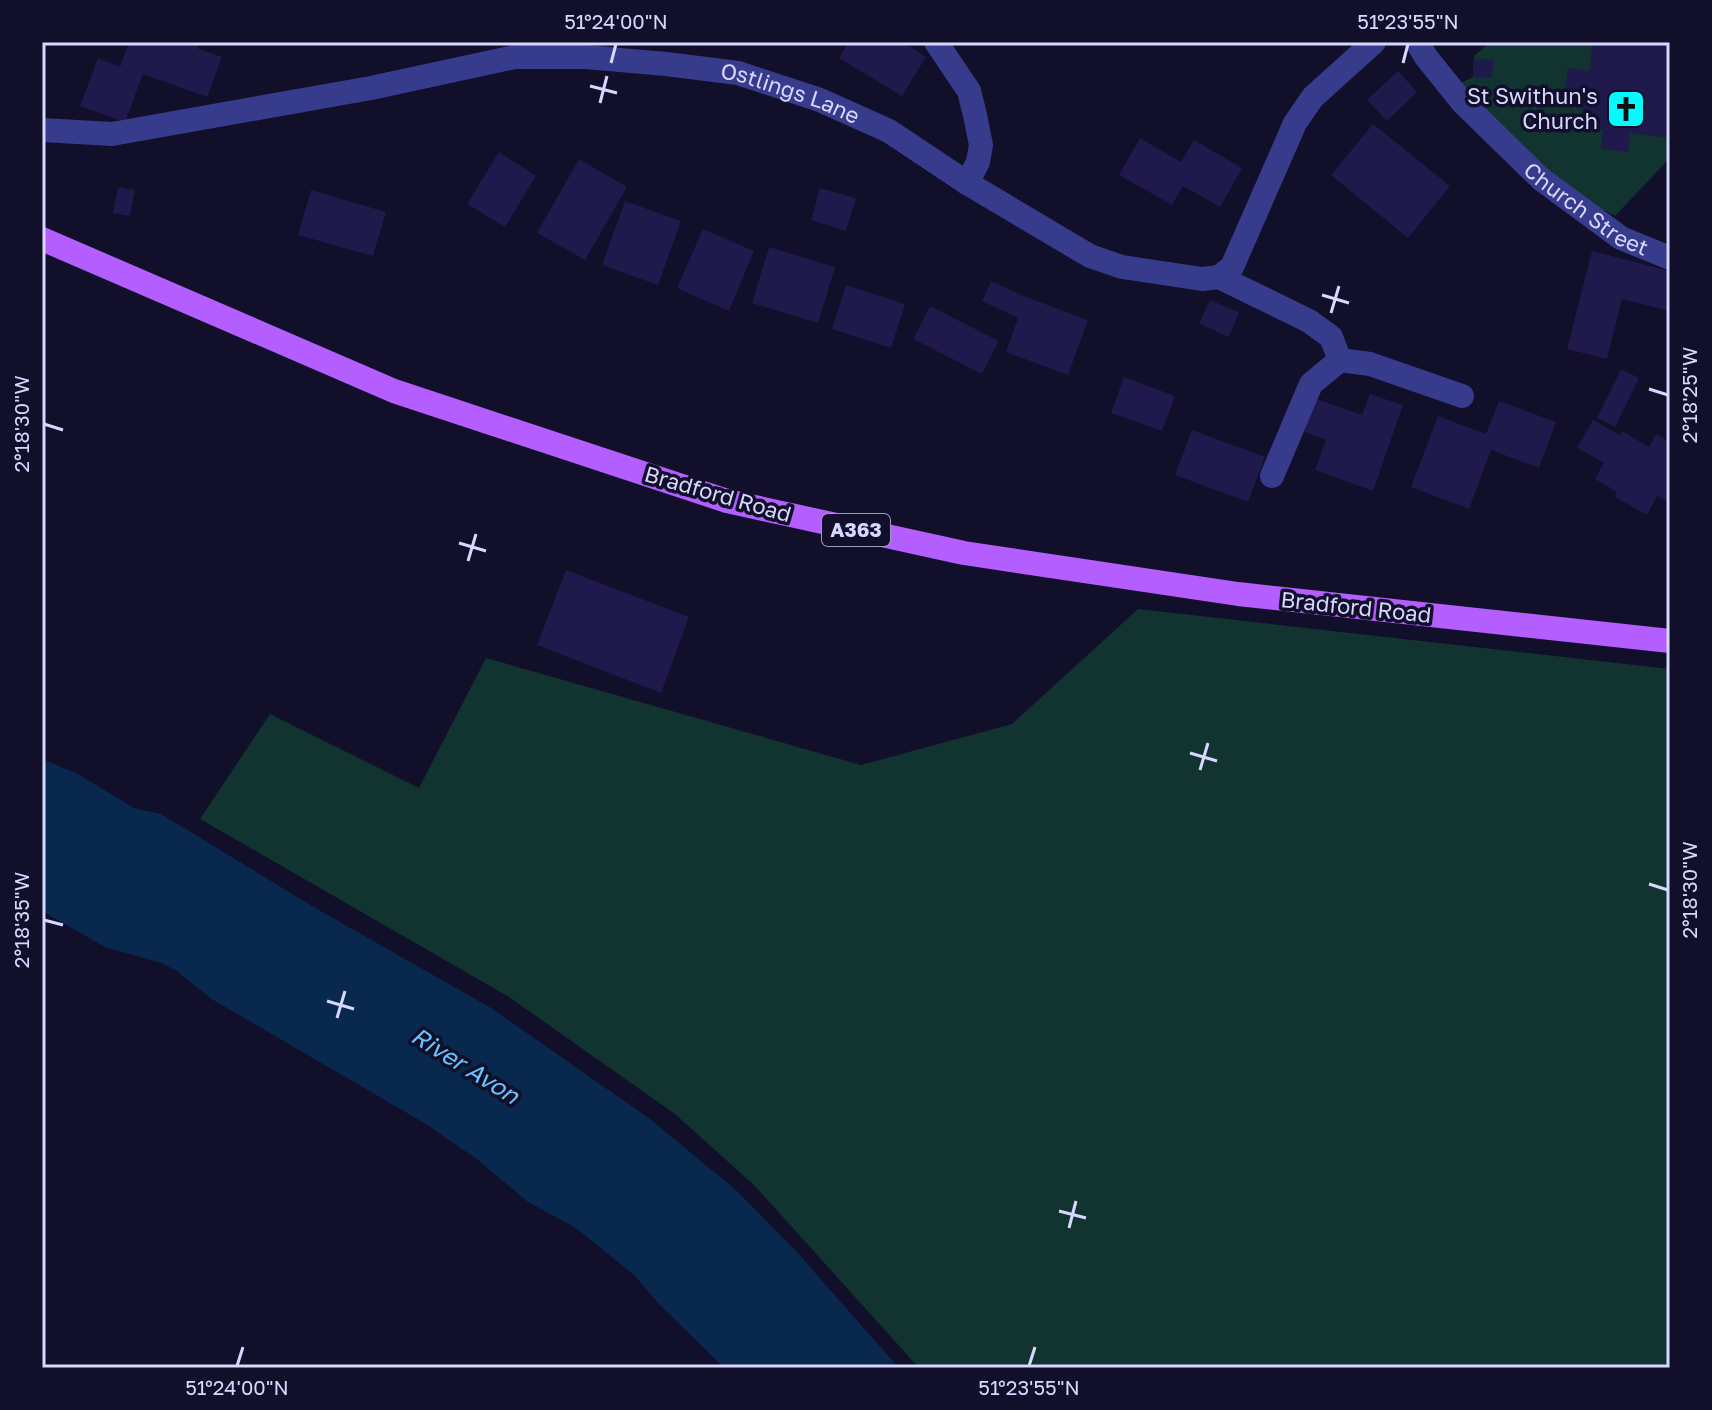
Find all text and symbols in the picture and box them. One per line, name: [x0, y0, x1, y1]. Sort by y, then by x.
text: 51°24'00"N: [564, 9, 668, 33]
text: 51°23'55"N: [1357, 9, 1459, 33]
street label: Ostlings Lane: [719, 57, 864, 129]
place label: St Swithun's Church: [1467, 82, 1598, 134]
church icon: St Swithun's Church: [1605, 88, 1647, 130]
street label: Church Street: [1519, 156, 1653, 261]
text: 2°18'25"W: [1677, 347, 1701, 443]
text: 2°18'30"W: [9, 375, 33, 473]
street label: Bradford Road: [642, 460, 795, 527]
road number: A363: [822, 514, 890, 546]
street label: Bradford Road: [1279, 585, 1433, 628]
text: 2°18'30"W: [1677, 841, 1701, 939]
text: 2°18'35"W: [9, 872, 33, 968]
water label: River Avon: [406, 1020, 526, 1110]
text: 51°24'00"N: [185, 1375, 289, 1399]
text: 51°23'55"N: [978, 1375, 1080, 1399]

